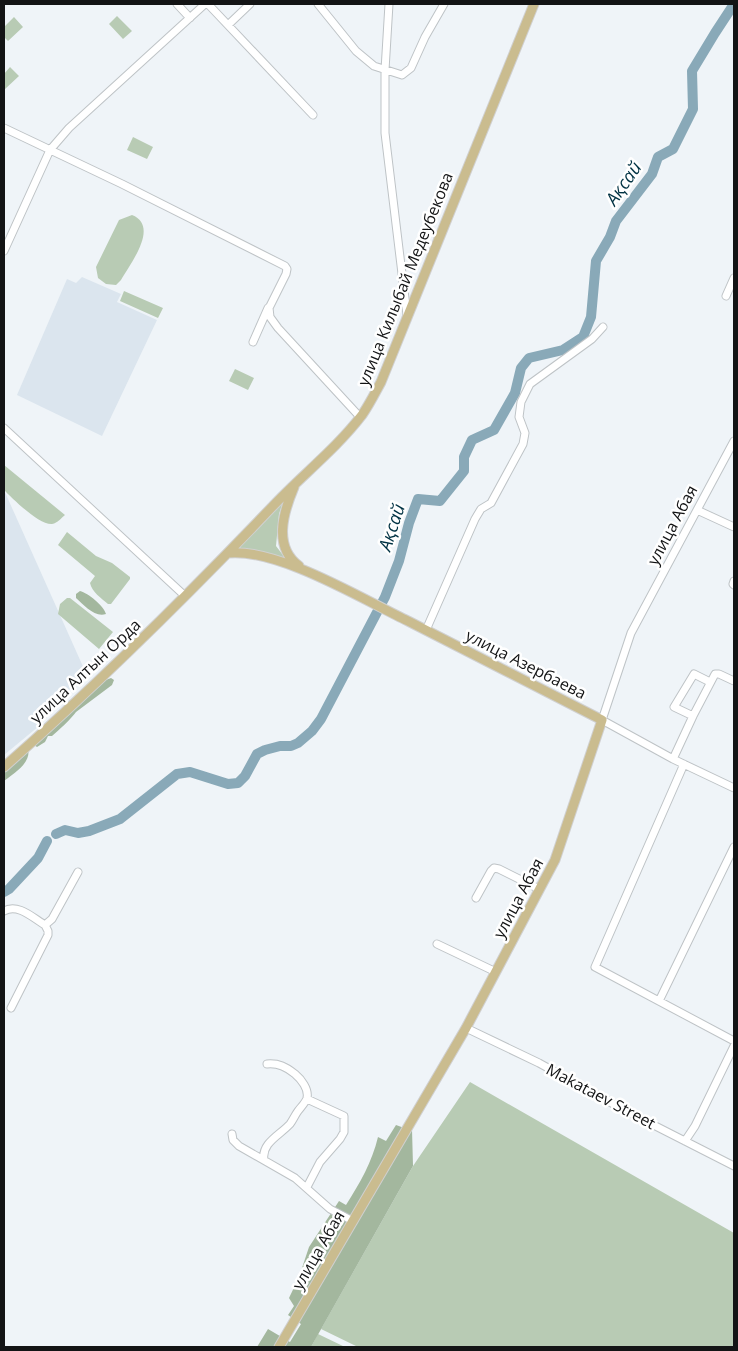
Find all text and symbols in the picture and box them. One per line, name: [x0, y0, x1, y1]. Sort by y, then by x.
water label: Ақсай: [598, 156, 647, 211]
street label: улица Килыбай Медеубекова: [352, 169, 458, 389]
street label: улица Абая: [642, 481, 702, 569]
water label: Ақсай: [372, 500, 410, 555]
street label: улица Алтын Орда: [25, 614, 145, 728]
street label: улица Азербаева: [462, 624, 590, 704]
street label: улица Абая: [488, 854, 548, 942]
street label: Makataev Street: [542, 1058, 660, 1134]
street label: улица Абая: [287, 1206, 349, 1294]

